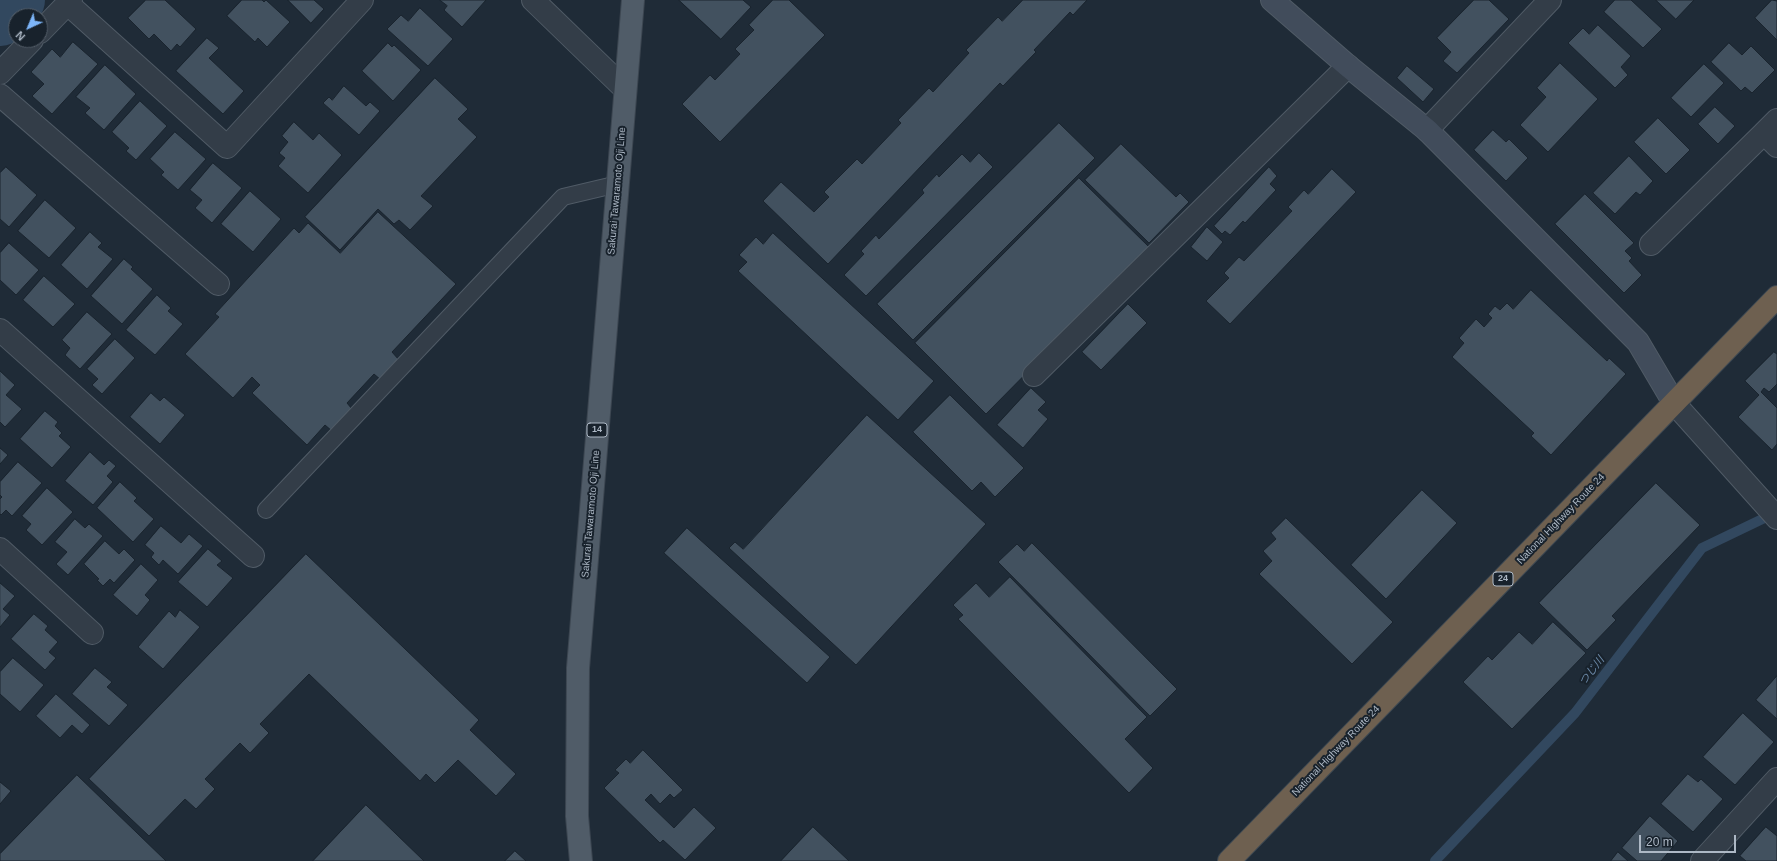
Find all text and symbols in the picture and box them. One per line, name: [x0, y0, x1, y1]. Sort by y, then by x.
north arrow: [8, 8, 48, 48]
text: N: [13, 29, 27, 43]
street label: Sakurai Tawaramoto Oji Line: [605, 127, 629, 255]
road number: 14: [587, 423, 607, 437]
street label: Sakurai Tawaramoto Oji Line: [579, 450, 603, 578]
street label: National Highway Route 24: [1515, 471, 1607, 567]
road number: 24: [1493, 572, 1513, 586]
water label: つじ川: [1577, 654, 1607, 688]
street label: National Highway Route 24: [1290, 703, 1382, 799]
scale bar: [1641, 827, 1738, 853]
text: 20 m: [1646, 835, 1673, 849]

